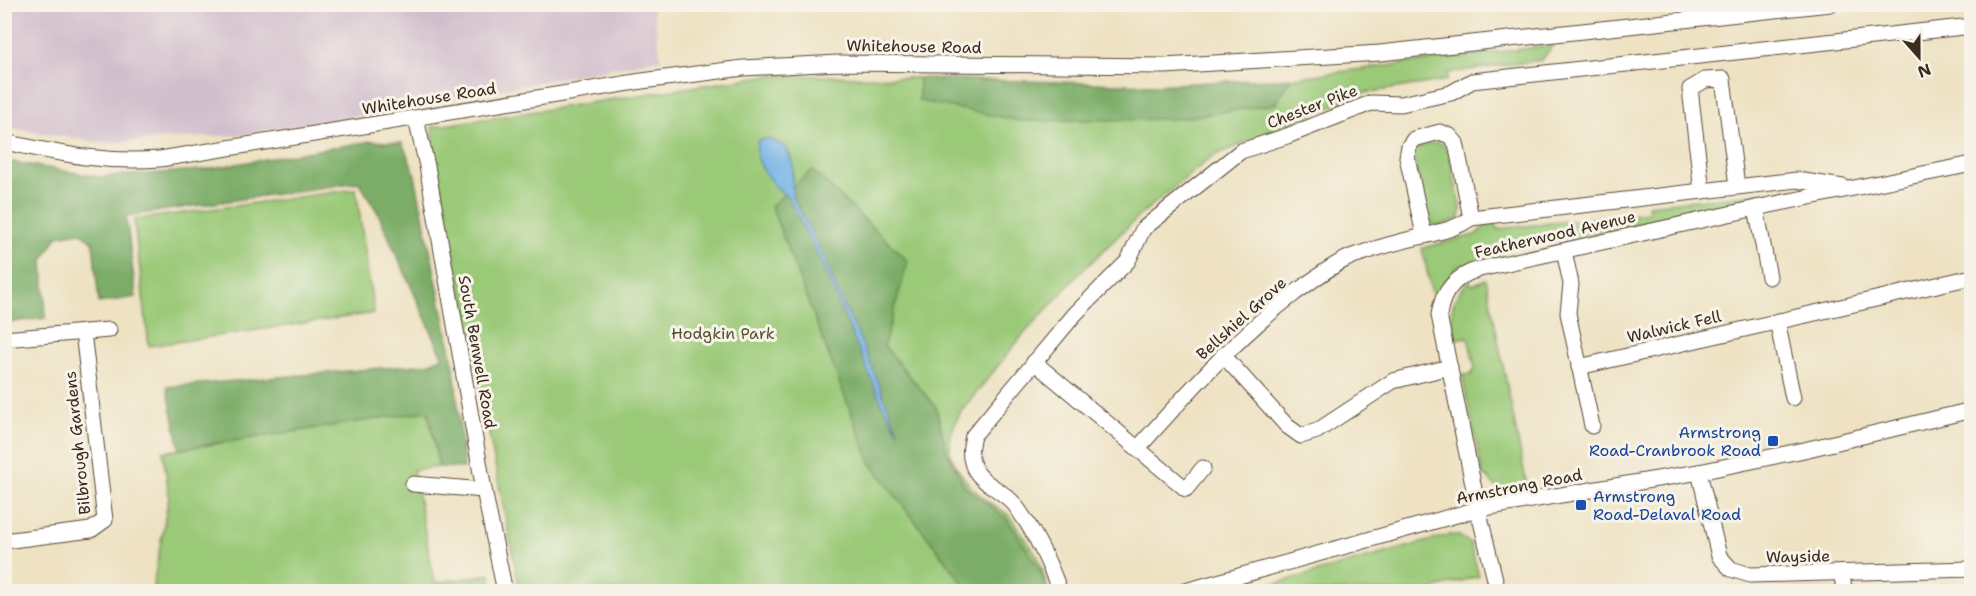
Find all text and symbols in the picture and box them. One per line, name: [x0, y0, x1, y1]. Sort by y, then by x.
north arrow: [1889, 27, 1949, 87]
street label: Whitehouse Road: [846, 35, 982, 58]
text: N: [1915, 58, 1934, 83]
street label: Whitehouse Road: [361, 78, 498, 119]
street label: Chester Pike: [1264, 80, 1360, 133]
street label: Featherwood Avenue: [1473, 206, 1638, 263]
street label: Bellshiel Grove: [1192, 272, 1291, 364]
street label: South Benwell Road: [454, 274, 501, 430]
street label: Walwick Fell: [1625, 305, 1724, 348]
park label: Hodgkin Park: [671, 323, 775, 344]
street label: Bilbrough Gardens: [60, 370, 95, 516]
place label: Armstrong Road-Cranbrook Road: [1589, 422, 1761, 461]
marker: Armstrong Road-Cranbrook Road: [1766, 434, 1780, 448]
street label: Armstrong Road: [1454, 464, 1584, 509]
place label: Armstrong Road-Delaval Road: [1593, 486, 1741, 525]
marker: Armstrong Road-Delaval Road: [1574, 498, 1588, 512]
street label: Wayside: [1766, 545, 1830, 568]

